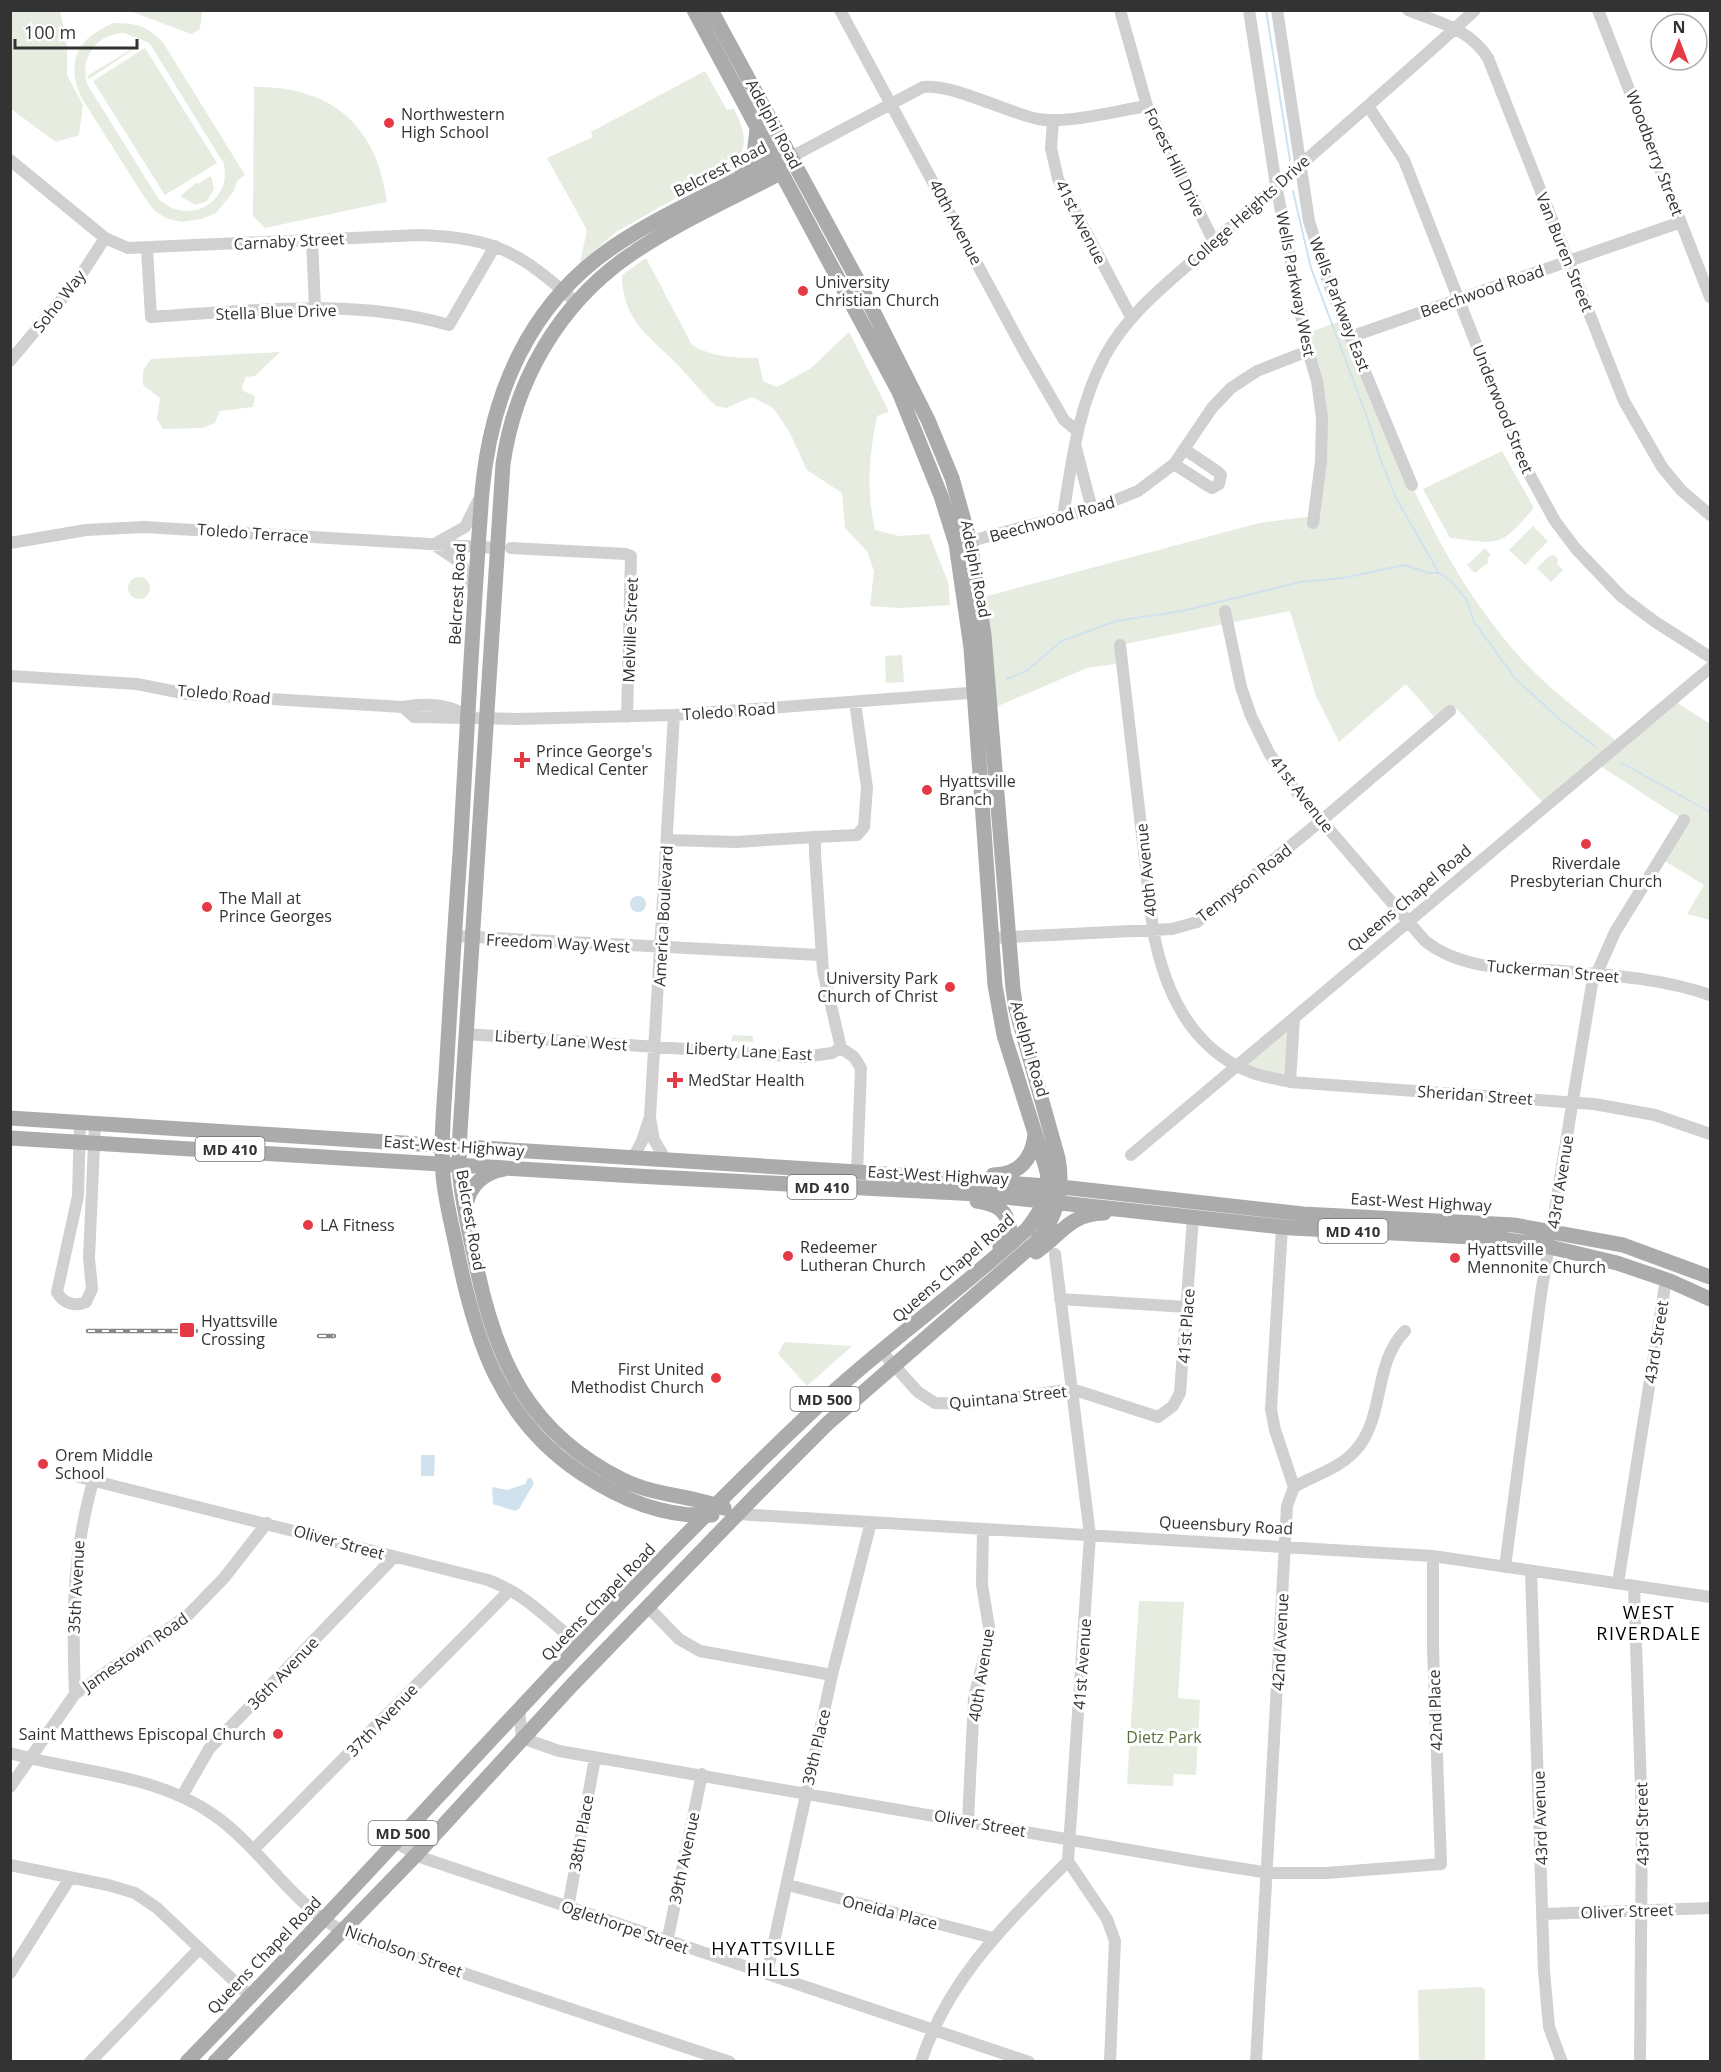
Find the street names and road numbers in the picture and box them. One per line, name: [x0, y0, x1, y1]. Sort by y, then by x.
street label: Adelphi Road: [741, 75, 807, 173]
street label: Woodberry Street: [1621, 87, 1689, 219]
street label: Forest Hill Drive: [1139, 104, 1211, 220]
street label: Belcrest Road: [669, 136, 771, 202]
street label: College Heights Drive: [1182, 150, 1314, 272]
street label: 40th Avenue: [924, 175, 988, 269]
street label: 41st Avenue: [1050, 176, 1112, 268]
street label: Van Buren Street: [1531, 189, 1599, 315]
street label: Wells Parkway West: [1271, 209, 1321, 359]
street label: Carnaby Street: [233, 227, 345, 255]
street label: Wells Parkway East: [1304, 234, 1376, 374]
street label: Beechwood Road: [1417, 260, 1547, 322]
street label: Soho Way: [28, 264, 91, 337]
street label: Stella Blue Drive: [215, 299, 337, 325]
street label: Underwood Street: [1467, 341, 1539, 477]
street label: Beechwood Road: [987, 491, 1117, 547]
street label: Toledo Terrace: [197, 518, 309, 548]
street label: Adelphi Road: [956, 518, 996, 620]
street label: Belcrest Road: [443, 542, 471, 646]
street label: Melville Street: [617, 577, 643, 683]
street label: Toledo Road: [177, 679, 271, 709]
street label: Toledo Road: [682, 697, 776, 725]
street label: 41st Avenue: [1265, 751, 1339, 837]
street label: 40th Avenue: [1130, 822, 1162, 918]
street label: Tennyson Road: [1192, 839, 1296, 927]
street label: Queens Chapel Road: [1342, 840, 1476, 956]
street label: America Boulevard: [648, 845, 678, 987]
street label: Freedom Way West: [485, 928, 631, 958]
street label: Tuckerman Street: [1486, 954, 1620, 988]
street label: Adelphi Road: [1006, 998, 1054, 1100]
street label: Liberty Lane West: [494, 1024, 628, 1056]
street label: Liberty Lane East: [685, 1037, 813, 1065]
street label: Sheridan Street: [1417, 1080, 1534, 1110]
street label: East-West Highway: [383, 1130, 526, 1162]
street label: 43rd Avenue: [1542, 1134, 1578, 1230]
road number: MD 410: [196, 1137, 264, 1161]
street label: East-West Highway: [867, 1160, 1010, 1190]
street label: Belcrest Road: [451, 1168, 491, 1272]
road number: MD 410: [788, 1175, 856, 1199]
street label: East-West Highway: [1350, 1187, 1493, 1217]
street label: Queens Chapel Road: [887, 1209, 1019, 1327]
road number: MD 410: [1318, 1219, 1388, 1243]
street label: 41st Place: [1172, 1288, 1200, 1364]
street label: 43rd Street: [1639, 1299, 1673, 1385]
street label: Quintana Street: [948, 1380, 1068, 1414]
road number: MD 500: [790, 1387, 860, 1411]
street label: Queensbury Road: [1158, 1511, 1294, 1539]
street label: Oliver Street: [291, 1519, 387, 1565]
street label: Queens Chapel Road: [536, 1538, 660, 1666]
street label: 35th Avenue: [63, 1540, 89, 1634]
street label: 42nd Avenue: [1266, 1593, 1294, 1691]
street label: Jamestown Road: [76, 1607, 192, 1698]
street label: 41st Avenue: [1068, 1618, 1096, 1710]
street label: 40th Avenue: [963, 1627, 999, 1723]
street label: 36th Avenue: [243, 1632, 323, 1714]
street label: 42nd Place: [1423, 1669, 1447, 1751]
street label: 37th Avenue: [342, 1679, 422, 1761]
street label: 39th Place: [797, 1707, 835, 1787]
street label: 43rd Avenue: [1527, 1770, 1553, 1866]
street label: 43rd Street: [1630, 1782, 1654, 1866]
street label: 38th Place: [563, 1793, 599, 1873]
street label: Oliver Street: [932, 1804, 1028, 1842]
street label: 39th Avenue: [664, 1810, 705, 1906]
road number: MD 500: [368, 1821, 438, 1845]
street label: Oneida Place: [840, 1890, 940, 1934]
street label: Queens Chapel Road: [202, 1891, 326, 2019]
street label: Oglethorpe Street: [558, 1895, 692, 1959]
street label: Oliver Street: [1580, 1898, 1674, 1924]
street label: Nicholson Street: [342, 1920, 466, 1982]

